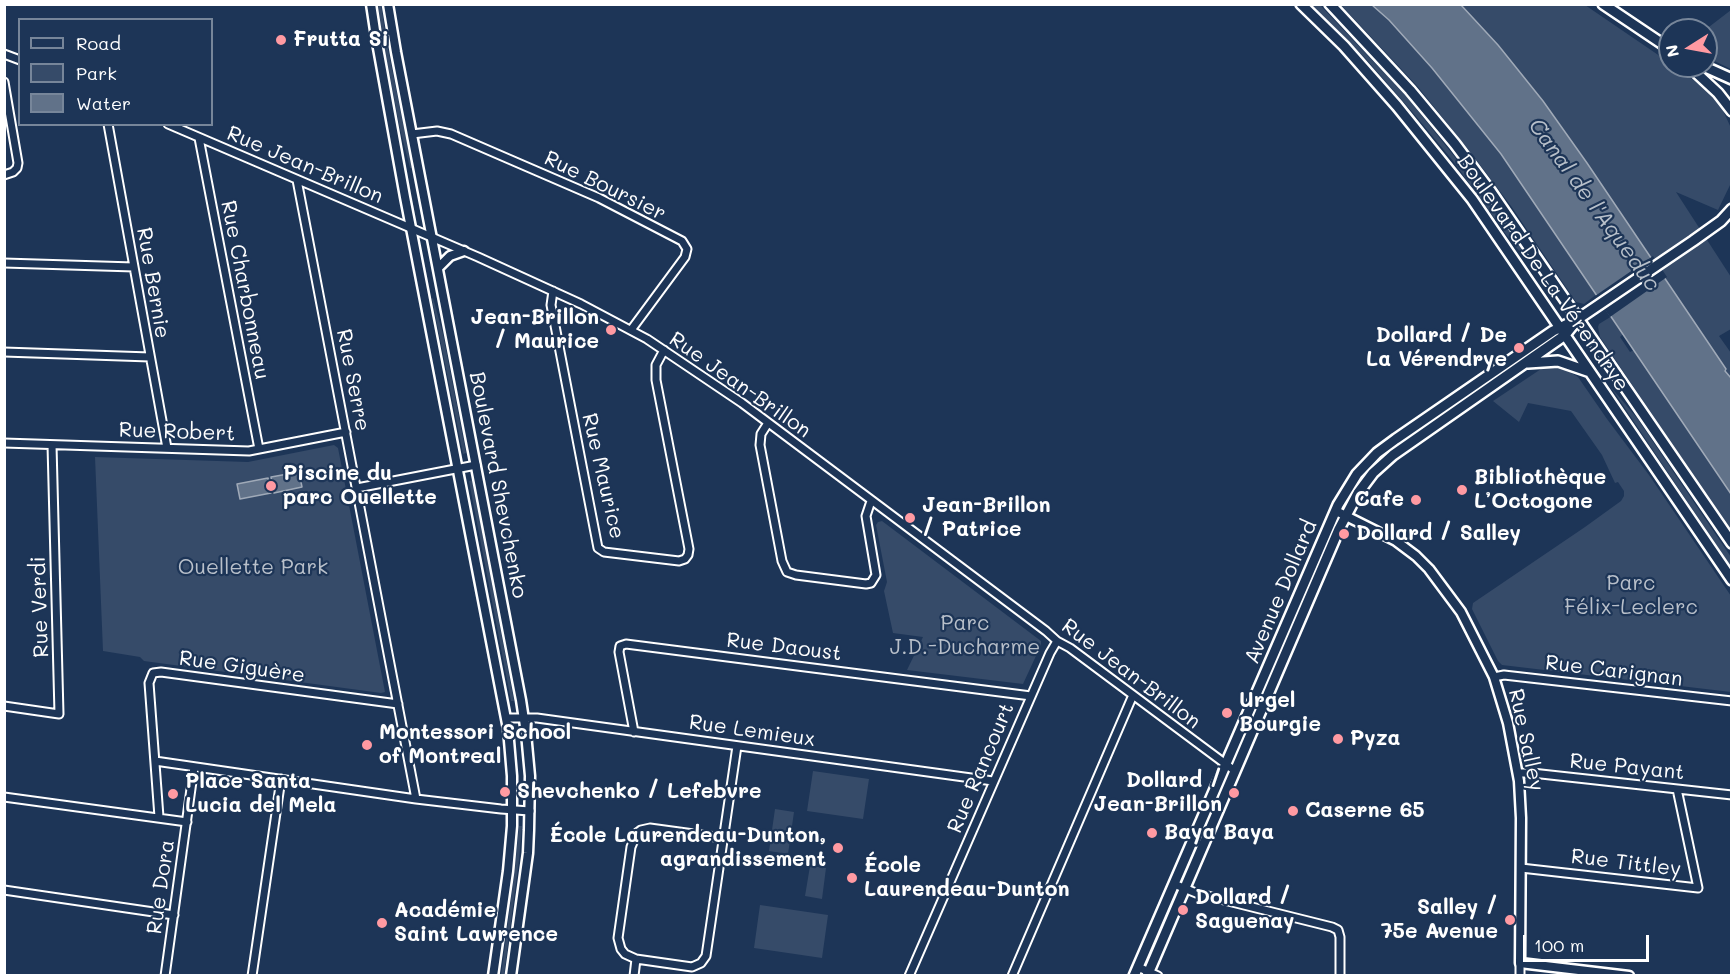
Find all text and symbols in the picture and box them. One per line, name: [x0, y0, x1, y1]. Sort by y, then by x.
legend: [18, 18, 213, 126]
north arrow: [1658, 18, 1718, 78]
place label: Frutta Si: [293, 27, 389, 53]
text: Road: [76, 31, 121, 55]
marker: Frutta Si: [274, 33, 288, 47]
text: N: [1660, 43, 1683, 59]
text: Park: [76, 61, 117, 85]
text: Water: [76, 91, 131, 115]
water label: Canal de l'Aqueduc: [1523, 114, 1665, 296]
street label: Rue Jean-Brillon: [223, 121, 387, 209]
street label: Rue Boursier: [540, 146, 670, 226]
street label: Boulevard De La Vérendrye: [1452, 150, 1634, 396]
street label: Rue Charbonneau: [215, 198, 275, 382]
street label: Rue Bernie: [131, 226, 175, 340]
place label: Jean-Brillon / Maurice: [471, 305, 599, 355]
marker: Jean-Brillon / Maurice: [604, 323, 618, 337]
place label: Dollard / De La Vérendrye: [1366, 323, 1507, 373]
street label: Rue Serre: [331, 327, 375, 433]
street label: Rue Jean-Brillon: [664, 327, 816, 443]
marker: Dollard / De La Vérendrye: [1512, 341, 1526, 355]
street label: Boulevard Shevchenko: [464, 370, 532, 600]
street label: Rue Maurice: [576, 411, 630, 541]
street label: Rue Robert: [118, 417, 236, 447]
place label: Piscine du parc Ouellette: [283, 461, 437, 511]
place label: Bibliothèque L’Octogone: [1474, 465, 1606, 515]
marker: Piscine du parc Ouellette: [264, 479, 278, 493]
marker: Bibliothèque L’Octogone: [1455, 483, 1469, 497]
place label: Cafe: [1354, 487, 1404, 513]
place label: Jean-Brillon / Patrice: [922, 493, 1050, 543]
marker: Cafe: [1409, 493, 1423, 507]
marker: Jean-Brillon / Patrice: [903, 511, 917, 525]
street label: Avenue Dollard: [1239, 516, 1323, 668]
place label: Dollard / Salley: [1356, 521, 1521, 547]
marker: Dollard / Salley: [1337, 527, 1351, 541]
park label: Ouellette Park: [178, 555, 328, 581]
street label: Rue Verdi: [26, 556, 54, 658]
park label: Parc Félix-Leclerc: [1564, 571, 1698, 621]
park label: Parc J.D.-Ducharme: [890, 611, 1040, 661]
street label: Rue Jean-Brillon: [1057, 614, 1205, 734]
street label: Rue Daoust: [725, 627, 843, 667]
street label: Rue Giguère: [177, 646, 307, 688]
street label: Rue Carignan: [1544, 650, 1684, 692]
street label: Rue Salley: [1503, 686, 1549, 794]
place label: Urgel Bourgie: [1239, 688, 1321, 738]
street label: Rue Rancourt: [942, 699, 1020, 837]
marker: Urgel Bourgie: [1220, 706, 1234, 720]
street label: Rue Lemieux: [687, 710, 817, 752]
place label: Montessori School of Montreal: [379, 720, 571, 770]
place label: Pyza: [1350, 726, 1400, 752]
marker: Pyza: [1331, 732, 1345, 746]
marker: Montessori School of Montreal: [360, 738, 374, 752]
street label: Rue Payant: [1568, 748, 1686, 786]
place label: Dollard / Jean-Brillon: [1094, 768, 1222, 818]
place label: Place Santa Lucia del Mela: [185, 769, 336, 819]
place label: Shevchenko / Lefebvre: [517, 779, 761, 805]
marker: Shevchenko / Lefebvre: [498, 785, 512, 799]
marker: Dollard / Jean-Brillon: [1227, 786, 1241, 800]
marker: Place Santa Lucia del Mela: [166, 787, 180, 801]
place label: Caserne 65: [1305, 798, 1425, 824]
marker: Caserne 65: [1286, 804, 1300, 818]
place label: Baya Baya: [1164, 820, 1274, 846]
place label: École Laurendeau-Dunton, agrandissement: [550, 823, 826, 873]
marker: Baya Baya: [1145, 826, 1159, 840]
street label: Rue Dora: [142, 838, 180, 936]
marker: École Laurendeau-Dunton, agrandissement: [831, 841, 845, 855]
street label: Rue Tittley: [1570, 844, 1682, 882]
place label: École Laurendeau-Dunton: [864, 853, 1069, 903]
marker: École Laurendeau-Dunton: [845, 871, 859, 885]
place label: Dollard / Saguenay: [1195, 885, 1294, 935]
place label: Salley / 75e Avenue: [1381, 895, 1498, 945]
place label: Académie Saint Lawrence: [394, 898, 558, 948]
marker: Dollard / Saguenay: [1176, 903, 1190, 917]
marker: Salley / 75e Avenue: [1503, 913, 1517, 927]
marker: Académie Saint Lawrence: [375, 916, 389, 930]
scale bar: [1526, 923, 1652, 961]
text: 100 m: [1534, 933, 1584, 957]

